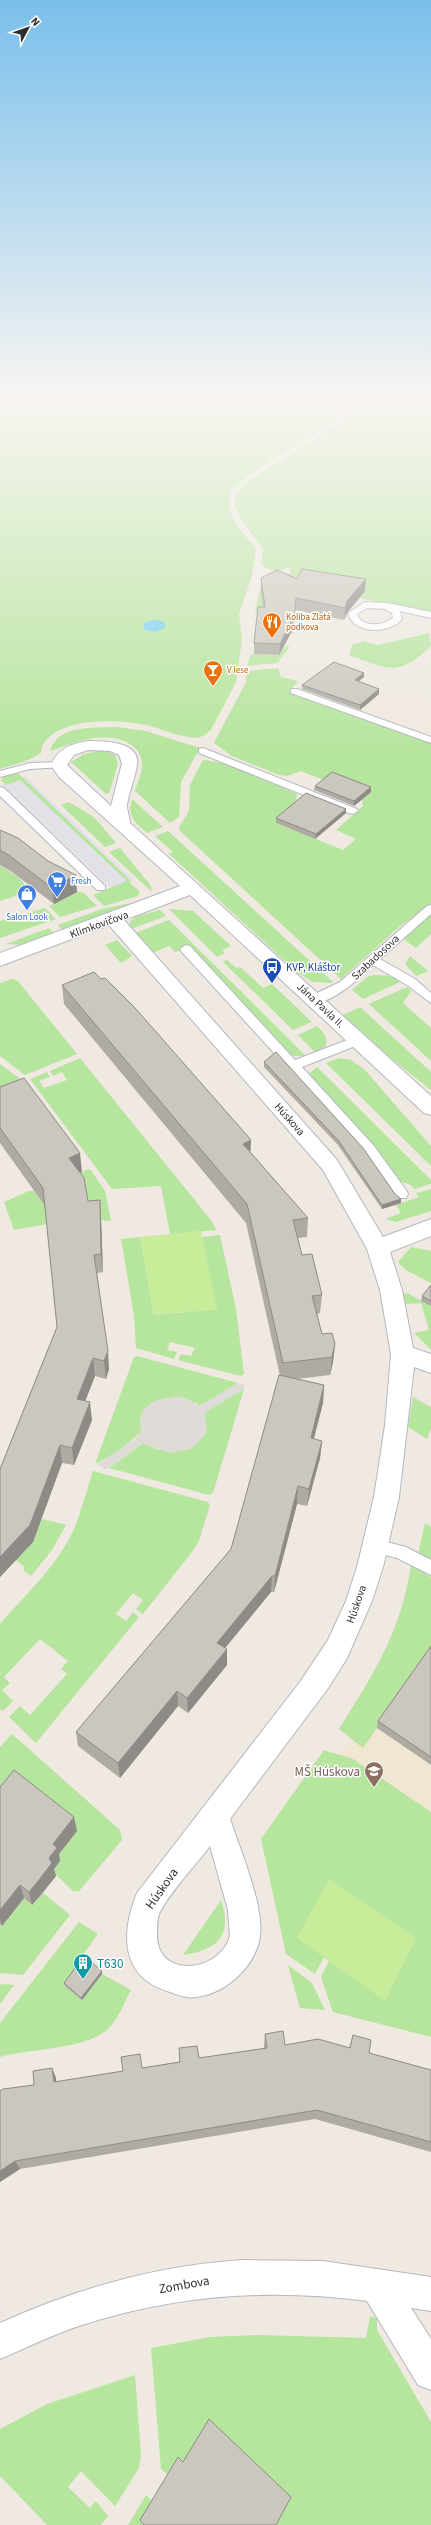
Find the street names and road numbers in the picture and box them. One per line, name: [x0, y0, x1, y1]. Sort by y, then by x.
street label: Klimkovičova: [68, 907, 130, 942]
street label: Szabadosova: [348, 931, 403, 983]
street label: Jána Pavla II.: [294, 979, 348, 1032]
street label: Húskova: [271, 1100, 308, 1139]
street label: Húskova: [343, 1583, 370, 1625]
street label: Húskova: [141, 1864, 183, 1913]
street label: Zombova: [157, 2272, 211, 2298]

